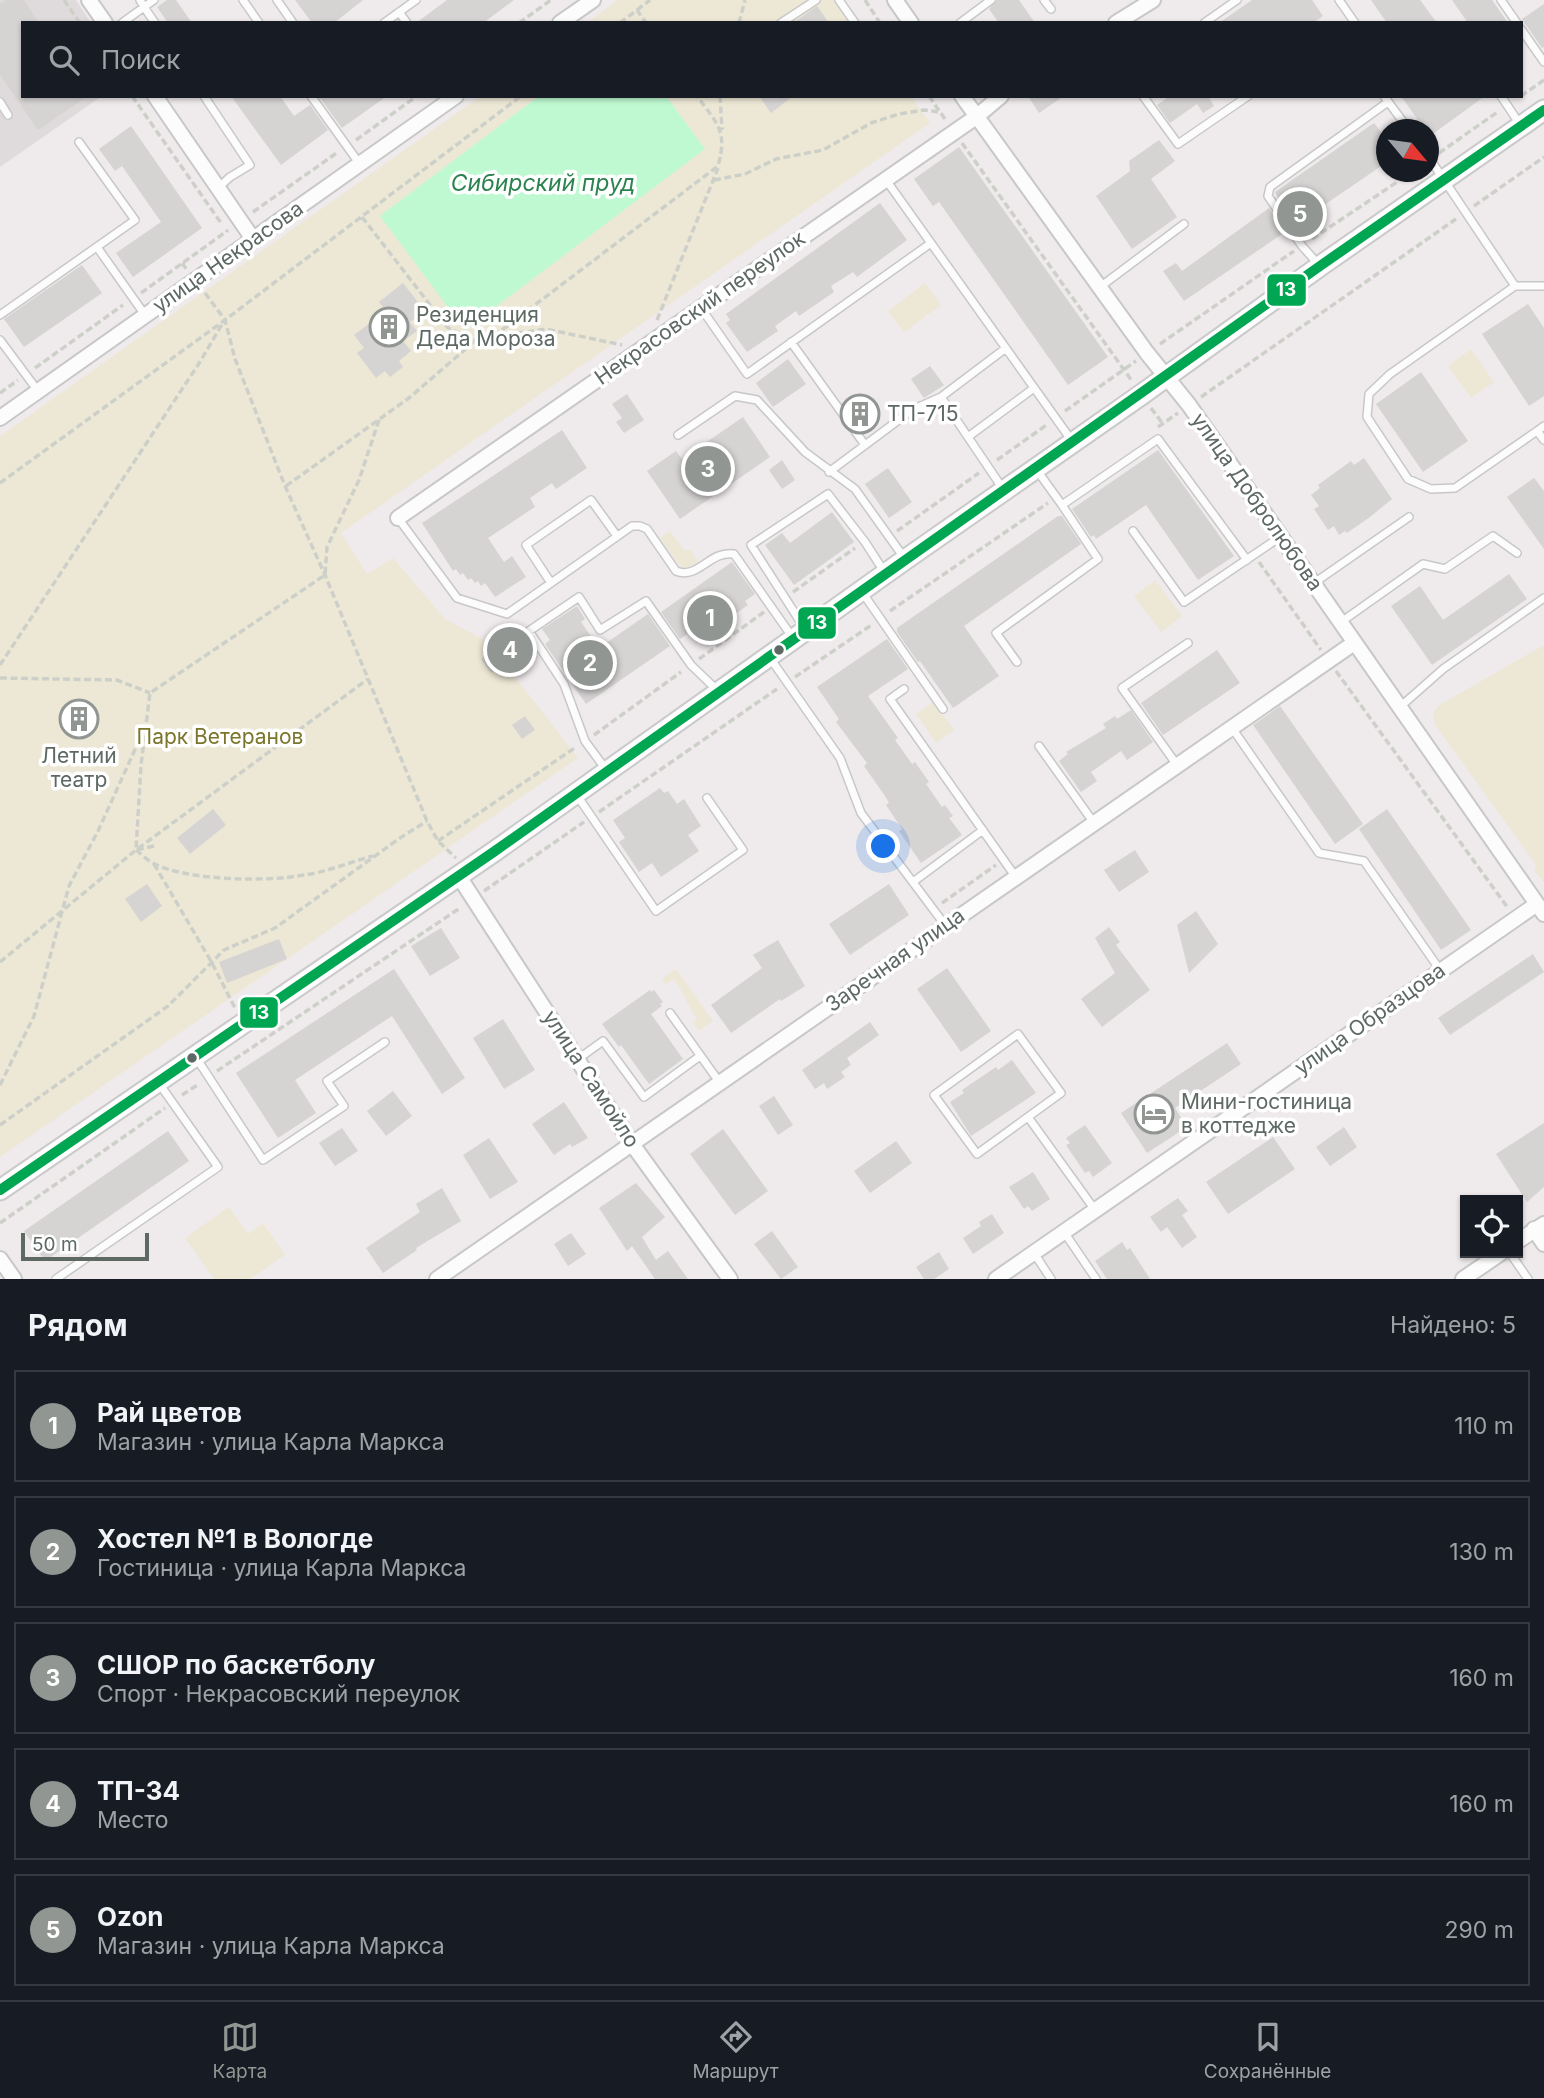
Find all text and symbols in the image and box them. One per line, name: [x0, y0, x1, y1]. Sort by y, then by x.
search box: [21, 21, 1523, 98]
icon: search: [45, 41, 83, 79]
text: Поиск: [101, 44, 180, 75]
north arrow: [1376, 119, 1439, 182]
water label: Сибирский пруд: [451, 169, 635, 197]
pin: 5: [1277, 188, 1323, 240]
street label: улица Некрасова: [148, 195, 308, 318]
street label: Некрасовский переулок: [590, 225, 810, 390]
line badge: 13: [1266, 273, 1307, 307]
text: 13: [1276, 278, 1296, 301]
place label: Резиденция Деда Мороза: [416, 302, 556, 351]
building icon: Резиденция Деда Мороза: [368, 306, 410, 348]
building icon: ТП-715: [839, 393, 881, 435]
place label: ТП-715: [887, 401, 959, 426]
street label: улица Добролюбова: [1186, 408, 1328, 596]
pin: 3: [685, 443, 731, 495]
pin: 1: [687, 592, 733, 644]
line badge: 13: [797, 606, 837, 640]
text: 13: [807, 611, 827, 634]
pin: 4: [487, 624, 533, 676]
pin: 2: [567, 637, 613, 689]
unlabelled marker: [772, 643, 786, 657]
building icon: Летний театр: [58, 698, 100, 740]
park label: Парк Ветеранов: [137, 724, 303, 749]
place label: Летний театр: [41, 743, 117, 792]
your location: [866, 829, 900, 863]
street label: Заречная улица: [821, 902, 969, 1017]
street label: улица Образцова: [1290, 957, 1450, 1080]
line badge: 13: [239, 996, 279, 1029]
text: 13: [249, 1001, 269, 1024]
street label: улица Самойло: [538, 1005, 645, 1152]
unlabelled marker: [185, 1051, 199, 1065]
place label: Мини-гостиница в коттедже: [1181, 1089, 1352, 1138]
hotel icon: Мини-гостиница в коттедже: [1133, 1093, 1175, 1135]
map controls: [1460, 1195, 1523, 1258]
button: locate: [1460, 1195, 1523, 1258]
scale bar: [21, 1230, 149, 1262]
text: 50 m: [32, 1233, 78, 1256]
text: Рядом: [28, 1307, 128, 1343]
text: Найдено: 5: [1390, 1311, 1516, 1339]
text: Рай цветов: [97, 1397, 242, 1428]
text: 1: [48, 1412, 58, 1440]
text: 110 m: [1454, 1412, 1514, 1440]
text: Магазин · улица Карла Маркса: [97, 1428, 445, 1456]
text: Хостел №1 в Вологде: [97, 1523, 373, 1554]
text: 2: [46, 1538, 60, 1566]
text: 130 m: [1449, 1538, 1514, 1566]
text: Гостиница · улица Карла Маркса: [97, 1554, 466, 1582]
text: СШОР по баскетболу: [97, 1649, 375, 1680]
text: 3: [46, 1664, 60, 1692]
text: 160 m: [1449, 1664, 1514, 1692]
text: Спорт · Некрасовский переулок: [97, 1680, 460, 1708]
text: ТП-34: [97, 1775, 180, 1806]
text: 4: [45, 1790, 61, 1818]
text: 160 m: [1449, 1790, 1514, 1818]
text: Место: [97, 1806, 168, 1834]
text: Ozon: [97, 1901, 164, 1932]
text: 5: [46, 1916, 60, 1944]
text: 290 m: [1445, 1916, 1514, 1944]
text: Магазин · улица Карла Маркса: [97, 1932, 445, 1960]
tab: Карта: [213, 2018, 267, 2083]
tab: Маршрут: [692, 2018, 779, 2083]
tab: Сохранённые: [1204, 2018, 1331, 2083]

